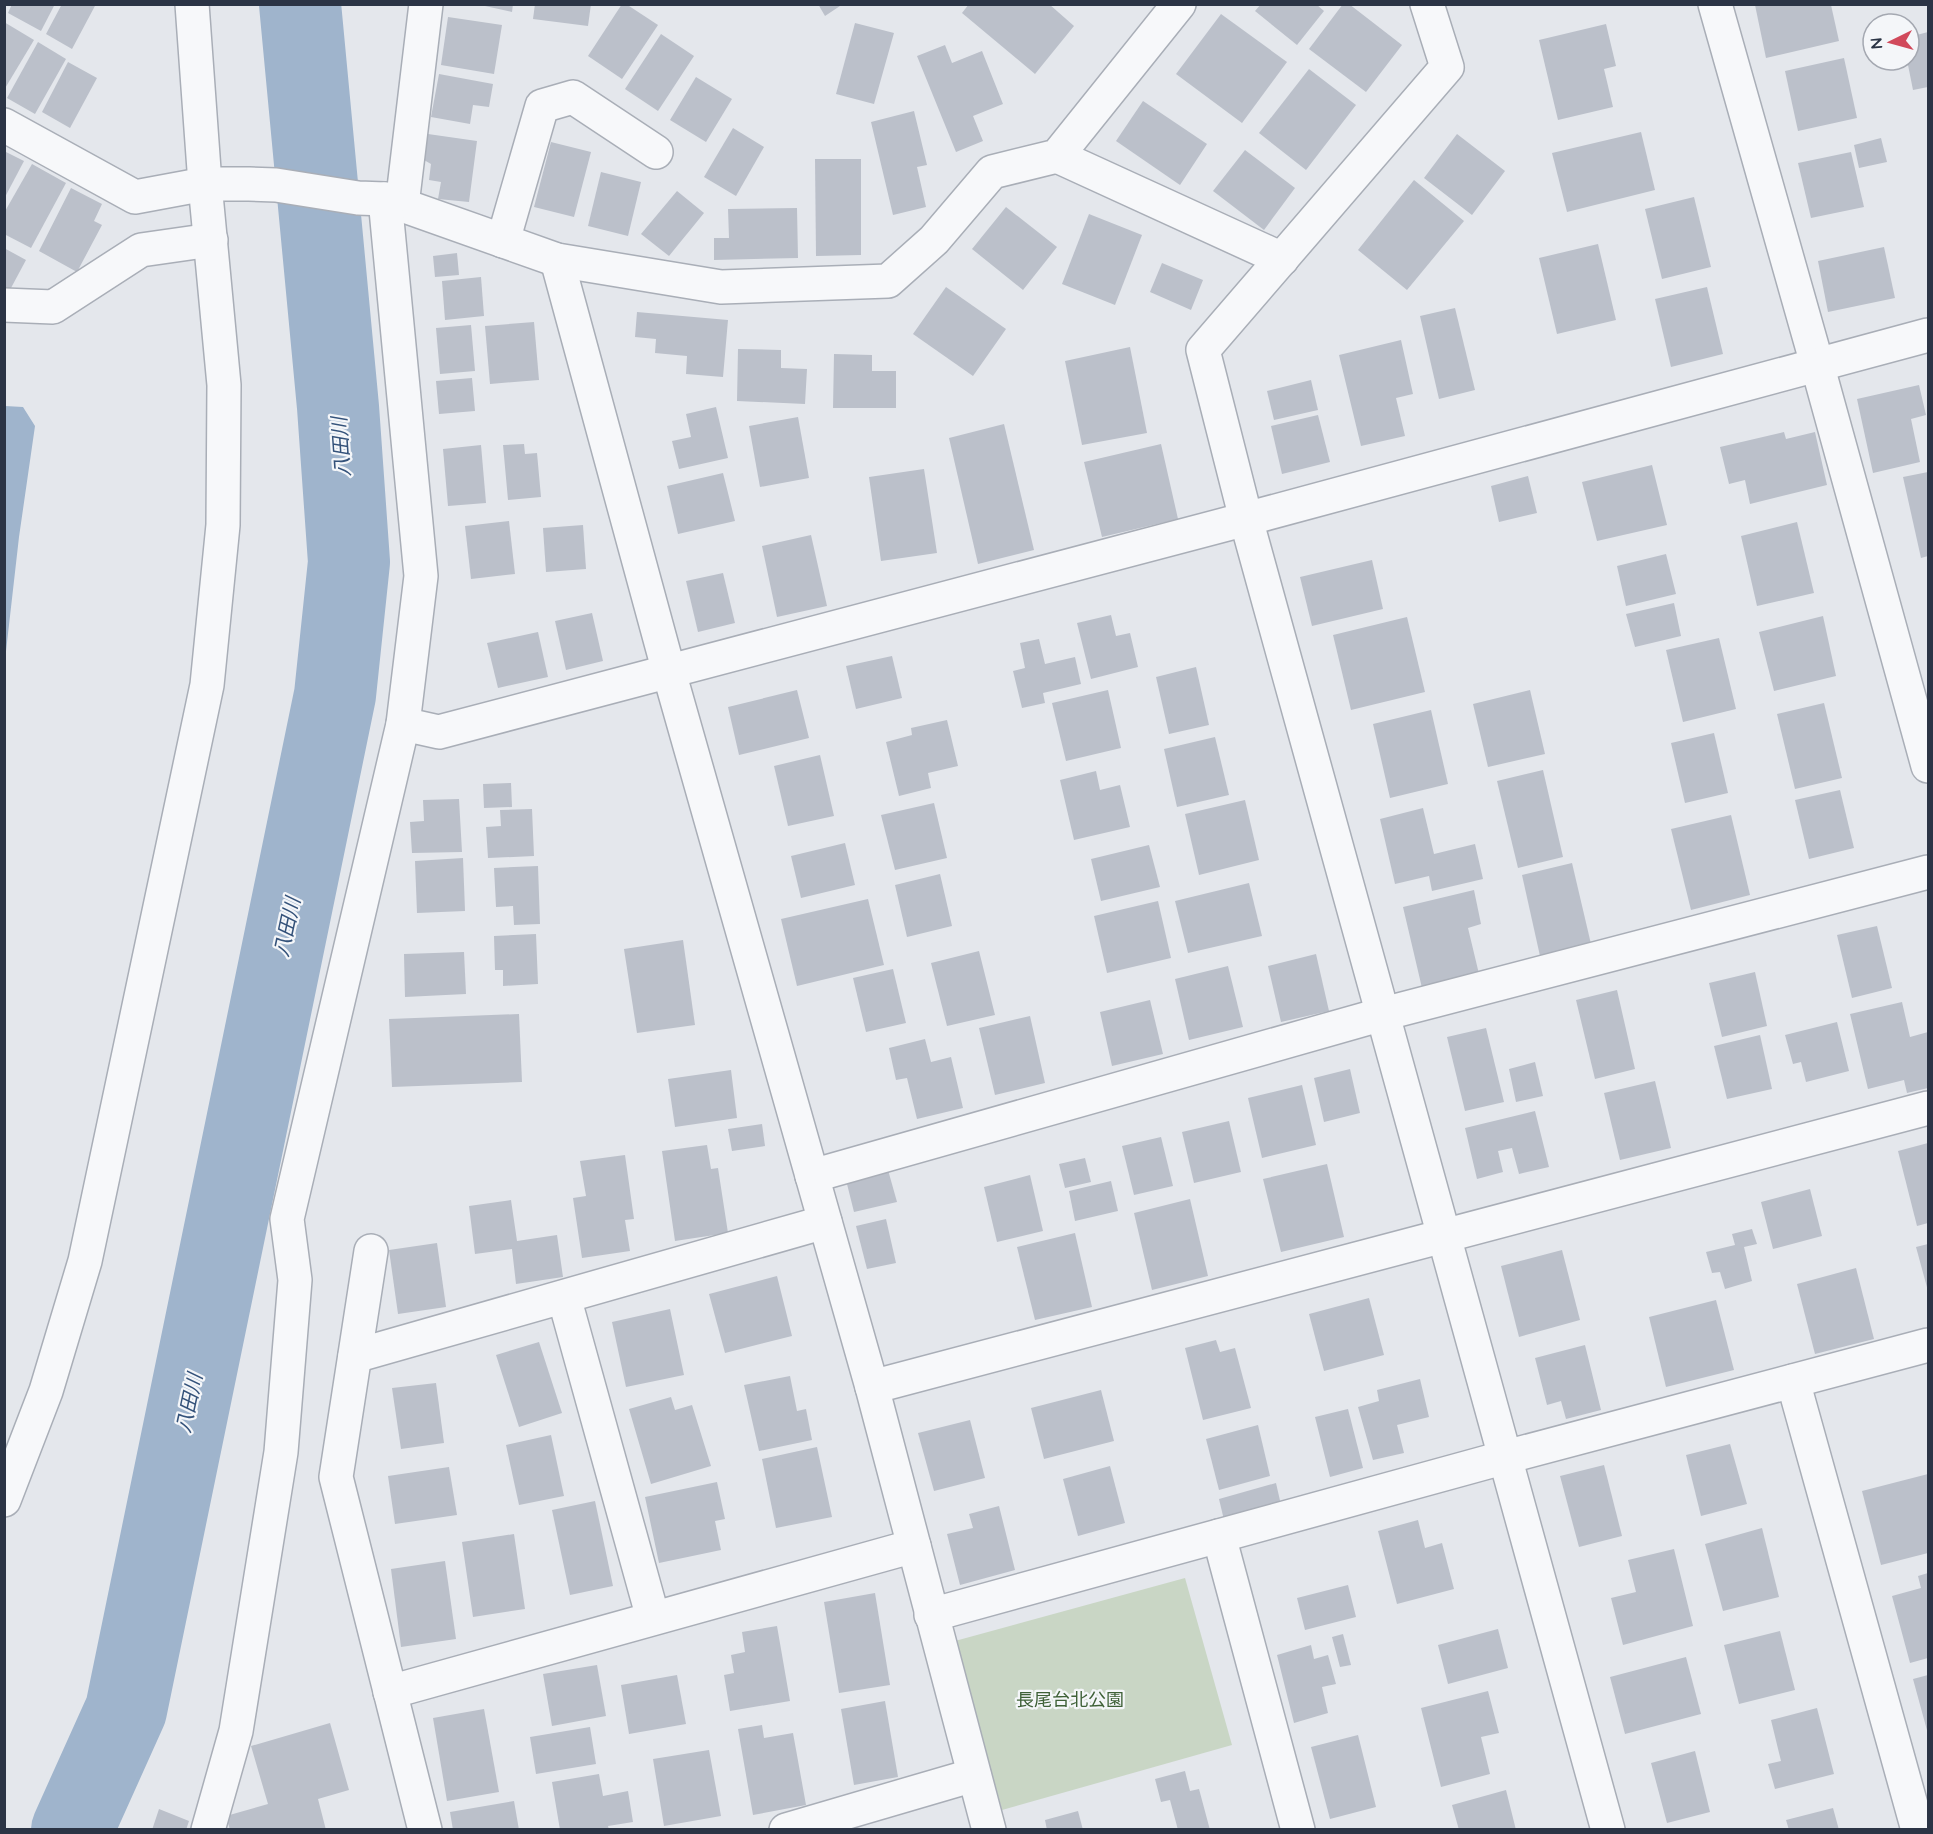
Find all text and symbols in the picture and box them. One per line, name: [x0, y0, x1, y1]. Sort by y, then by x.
north arrow: [1861, 12, 1921, 72]
text: N: [1866, 37, 1887, 50]
water label: 八田川: [326, 414, 355, 478]
water label: 八田川: [268, 893, 305, 959]
water label: 八田川: [170, 1369, 207, 1435]
park label: 長尾台北公園: [1016, 1688, 1124, 1711]

